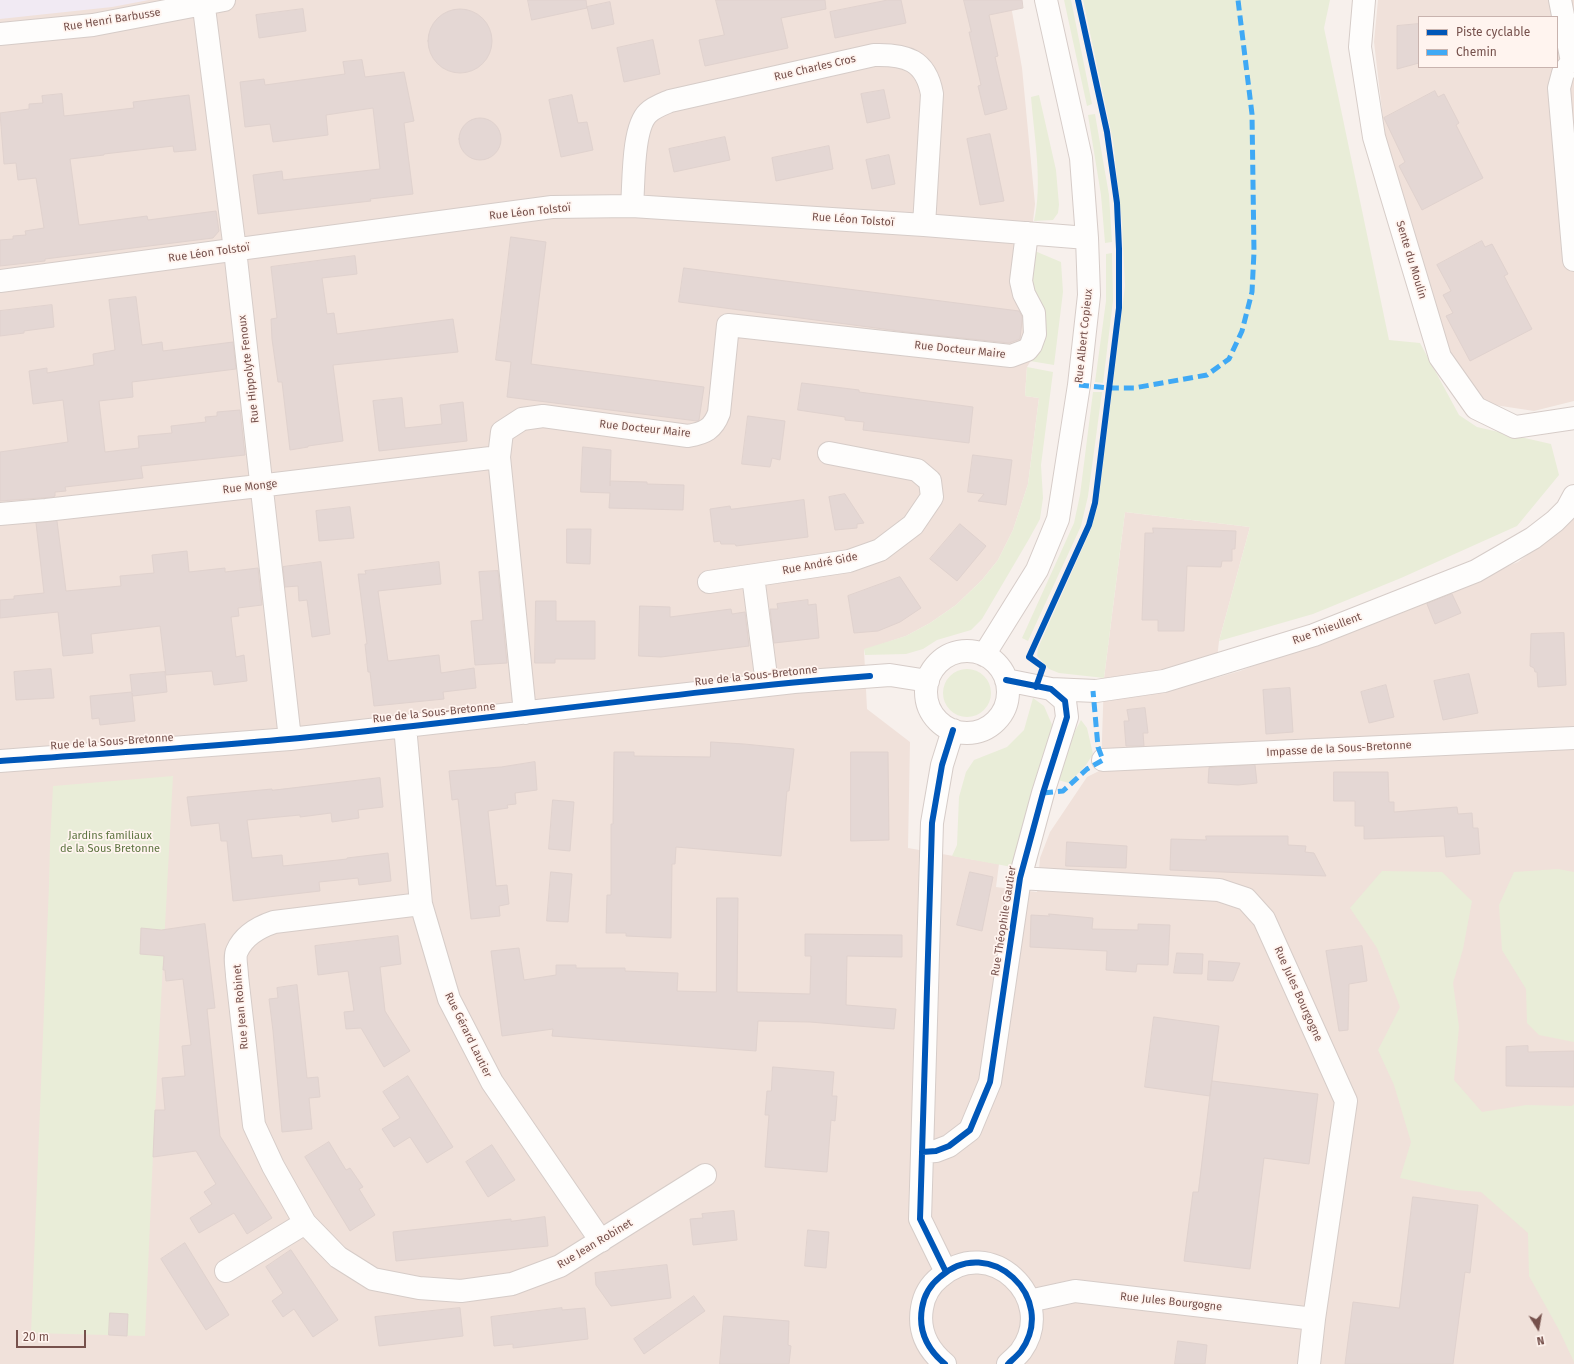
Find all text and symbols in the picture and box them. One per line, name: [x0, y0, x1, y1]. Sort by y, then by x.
street label: Rue Henri Barbusse: [62, 6, 162, 34]
legend: [1418, 16, 1558, 68]
text: Piste cyclable: [1456, 25, 1530, 39]
text: Chemin: [1456, 45, 1497, 59]
street label: Rue Charles Cros: [773, 52, 857, 84]
street label: Rue Léon Tolstoï: [488, 201, 572, 223]
street label: Rue Léon Tolstoï: [812, 211, 894, 229]
street label: Sente du Moulin: [1393, 219, 1429, 301]
street label: Rue Léon Tolstoï: [167, 241, 251, 265]
street label: Rue Albert Copieux: [1072, 288, 1096, 384]
street label: Rue Hippolyte Fenoux: [236, 314, 262, 424]
street label: Rue Docteur Maire: [914, 339, 1006, 361]
street label: Rue Docteur Maire: [599, 418, 691, 440]
street label: Rue Monge: [222, 477, 278, 497]
street label: Rue André Gide: [781, 550, 859, 578]
street label: Rue Thieullent: [1291, 610, 1363, 648]
street label: Rue de la Sous-Bretonne: [694, 663, 818, 689]
street label: Rue de la Sous-Bretonne: [372, 700, 496, 726]
street label: Rue de la Sous-Bretonne: [50, 731, 174, 753]
street label: Impasse de la Sous-Bretonne: [1266, 739, 1412, 759]
park label: Jardins familiaux de la Sous Bretonne: [60, 829, 160, 855]
street label: Rue Théophile Gautier: [989, 865, 1019, 977]
street label: Rue Jules Bourgogne: [1271, 944, 1325, 1044]
street label: Rue Jean Robinet: [231, 964, 251, 1050]
street label: Rue Gérard Lautier: [442, 990, 494, 1080]
street label: Rue Jean Robinet: [555, 1216, 635, 1272]
street label: Rue Jules Bourgogne: [1119, 1290, 1223, 1314]
north arrow: [1518, 1308, 1558, 1348]
scale bar: [18, 1322, 88, 1348]
text: 20 m: [23, 1330, 49, 1344]
text: N: [1536, 1333, 1545, 1347]

